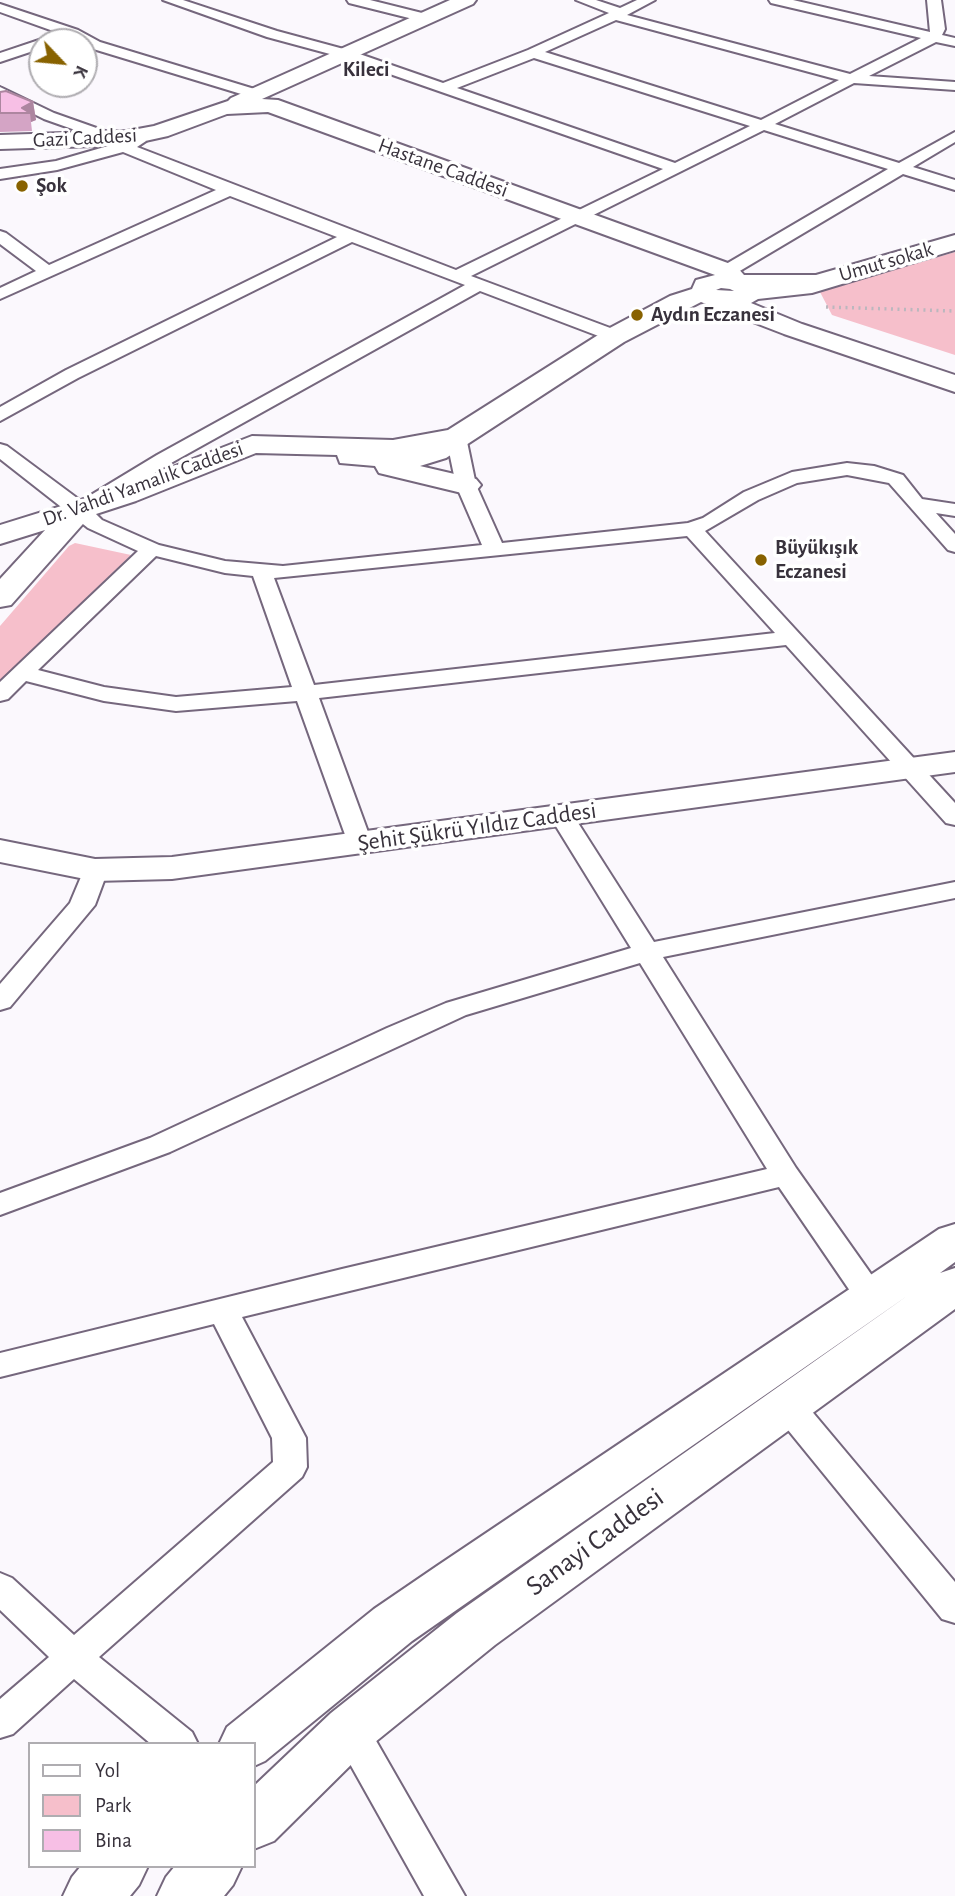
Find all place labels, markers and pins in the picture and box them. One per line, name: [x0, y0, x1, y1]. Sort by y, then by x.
place label: Şok: [36, 173, 67, 199]
marker: Şok: [14, 178, 30, 194]
place label: Aydın Eczanesi: [651, 302, 775, 328]
marker: Aydın Eczanesi: [629, 307, 645, 323]
place label: Büyükışık Eczanesi: [775, 535, 858, 585]
marker: Büyükışık Eczanesi: [753, 552, 769, 568]

